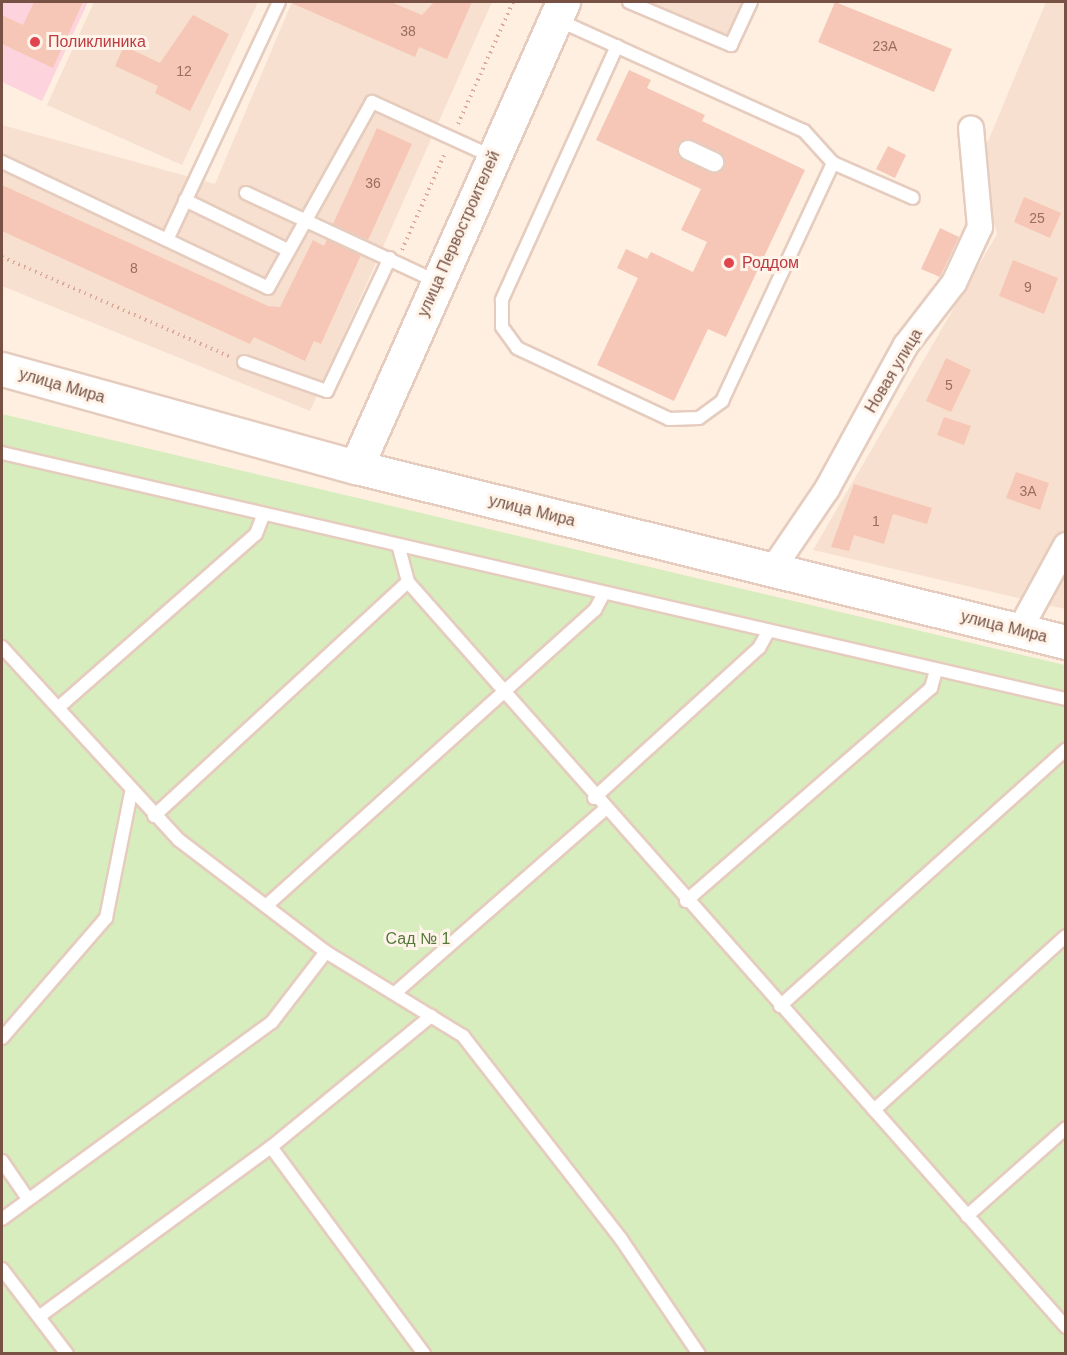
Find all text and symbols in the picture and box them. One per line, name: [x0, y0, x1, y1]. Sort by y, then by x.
house number: 38: [400, 23, 416, 39]
place label: Поликлиника: [48, 32, 146, 52]
marker: Поликлиника: [26, 33, 44, 51]
house number: 23А: [873, 38, 897, 54]
house number: 12: [176, 63, 192, 79]
street label: улица Первостроителей: [414, 148, 504, 320]
house number: 36: [365, 175, 381, 191]
house number: 25: [1029, 210, 1045, 226]
place label: Роддом: [742, 253, 799, 273]
marker: Роддом: [720, 254, 738, 272]
house number: 8: [130, 260, 138, 276]
house number: 9: [1024, 279, 1032, 295]
street label: Новая улица: [861, 325, 927, 417]
street label: улица Мира: [17, 365, 107, 407]
house number: 5: [945, 377, 953, 393]
house number: 3А: [1019, 483, 1037, 499]
street label: улица Мира: [487, 491, 577, 531]
house number: 1: [872, 513, 880, 529]
street label: улица Мира: [959, 607, 1049, 647]
park label: Сад № 1: [386, 929, 450, 949]

